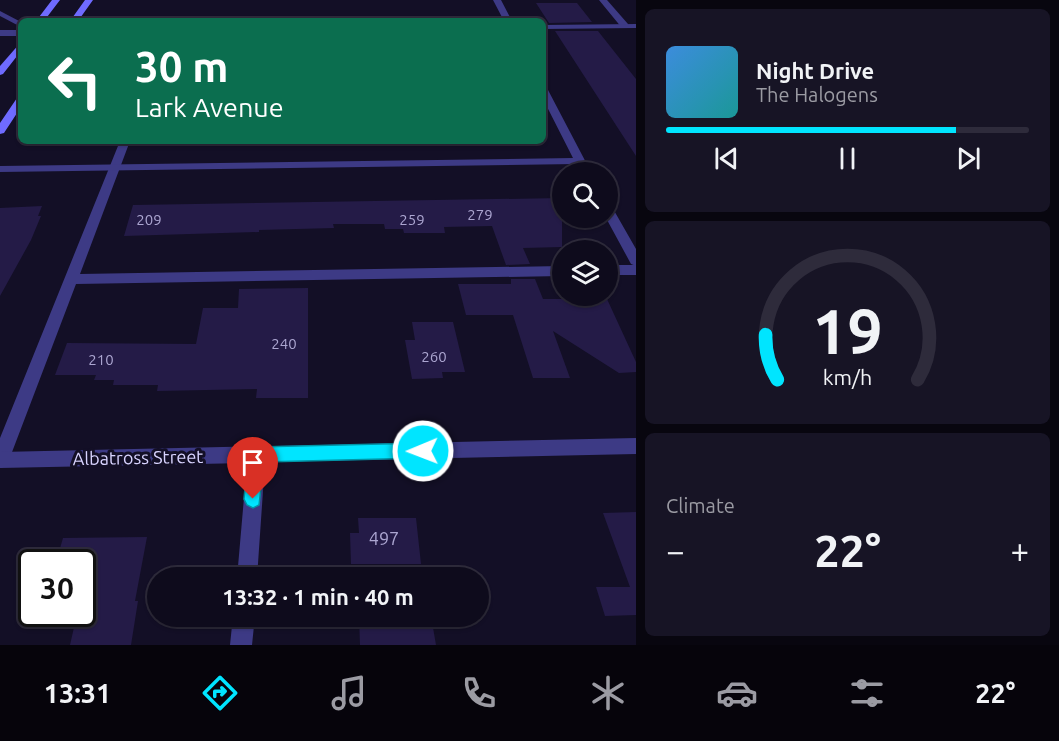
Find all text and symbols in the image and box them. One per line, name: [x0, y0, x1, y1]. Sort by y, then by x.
icon: left: [36, 42, 114, 120]
text: 30 m: [135, 43, 229, 90]
text: Night Drive: [756, 58, 874, 83]
text: The Halogens: [756, 83, 878, 106]
text: Lark Avenue: [135, 92, 284, 122]
icon: previous: [710, 142, 743, 175]
icon: pause: [831, 142, 864, 175]
icon: next: [952, 142, 985, 175]
map controls: [552, 162, 618, 306]
button: search: [552, 162, 618, 228]
house number: 279: [467, 206, 493, 223]
house number: 209: [136, 211, 162, 228]
house number: 259: [399, 211, 425, 228]
button: layers: [552, 240, 618, 306]
text: 19: [812, 296, 883, 366]
house number: 240: [271, 335, 297, 352]
house number: 260: [421, 348, 447, 365]
house number: 210: [88, 351, 114, 368]
text: km/h: [823, 365, 872, 389]
position arrow: [391, 419, 455, 483]
pin: [227, 437, 278, 499]
street label: Albatross Street: [73, 446, 203, 468]
icon: arrive: [236, 446, 269, 479]
text: Climate: [666, 494, 735, 517]
text: 22°: [814, 525, 881, 576]
house number: 497: [369, 528, 399, 548]
text: −: [666, 532, 685, 569]
text: +: [1010, 532, 1029, 569]
speed limit sign: 30: [18, 549, 96, 627]
text: 13:32 · 1 min · 40 m: [222, 584, 414, 609]
icon: directions: [199, 672, 241, 714]
icon: music: [328, 672, 370, 714]
icon: phone: [458, 672, 500, 714]
icon: climate: [587, 672, 629, 714]
icon: car: [716, 672, 758, 714]
icon: filters: [846, 672, 888, 714]
text: 13:31: [44, 678, 111, 708]
text: 22°: [975, 678, 1015, 708]

